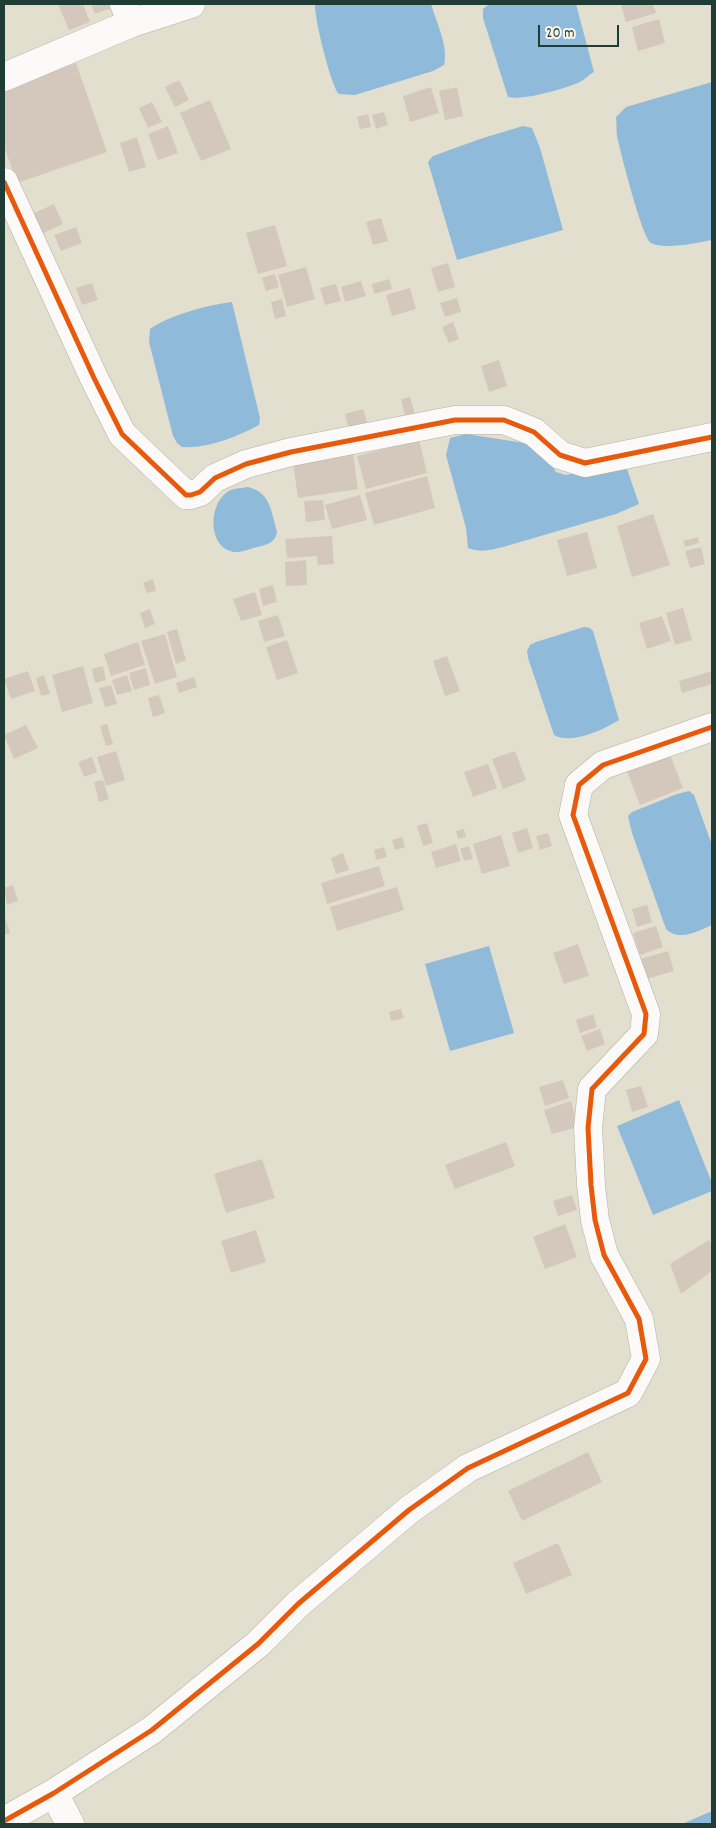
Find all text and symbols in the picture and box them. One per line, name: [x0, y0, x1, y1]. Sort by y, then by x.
scale bar: [541, 15, 622, 47]
text: 20 m: [546, 23, 574, 45]

